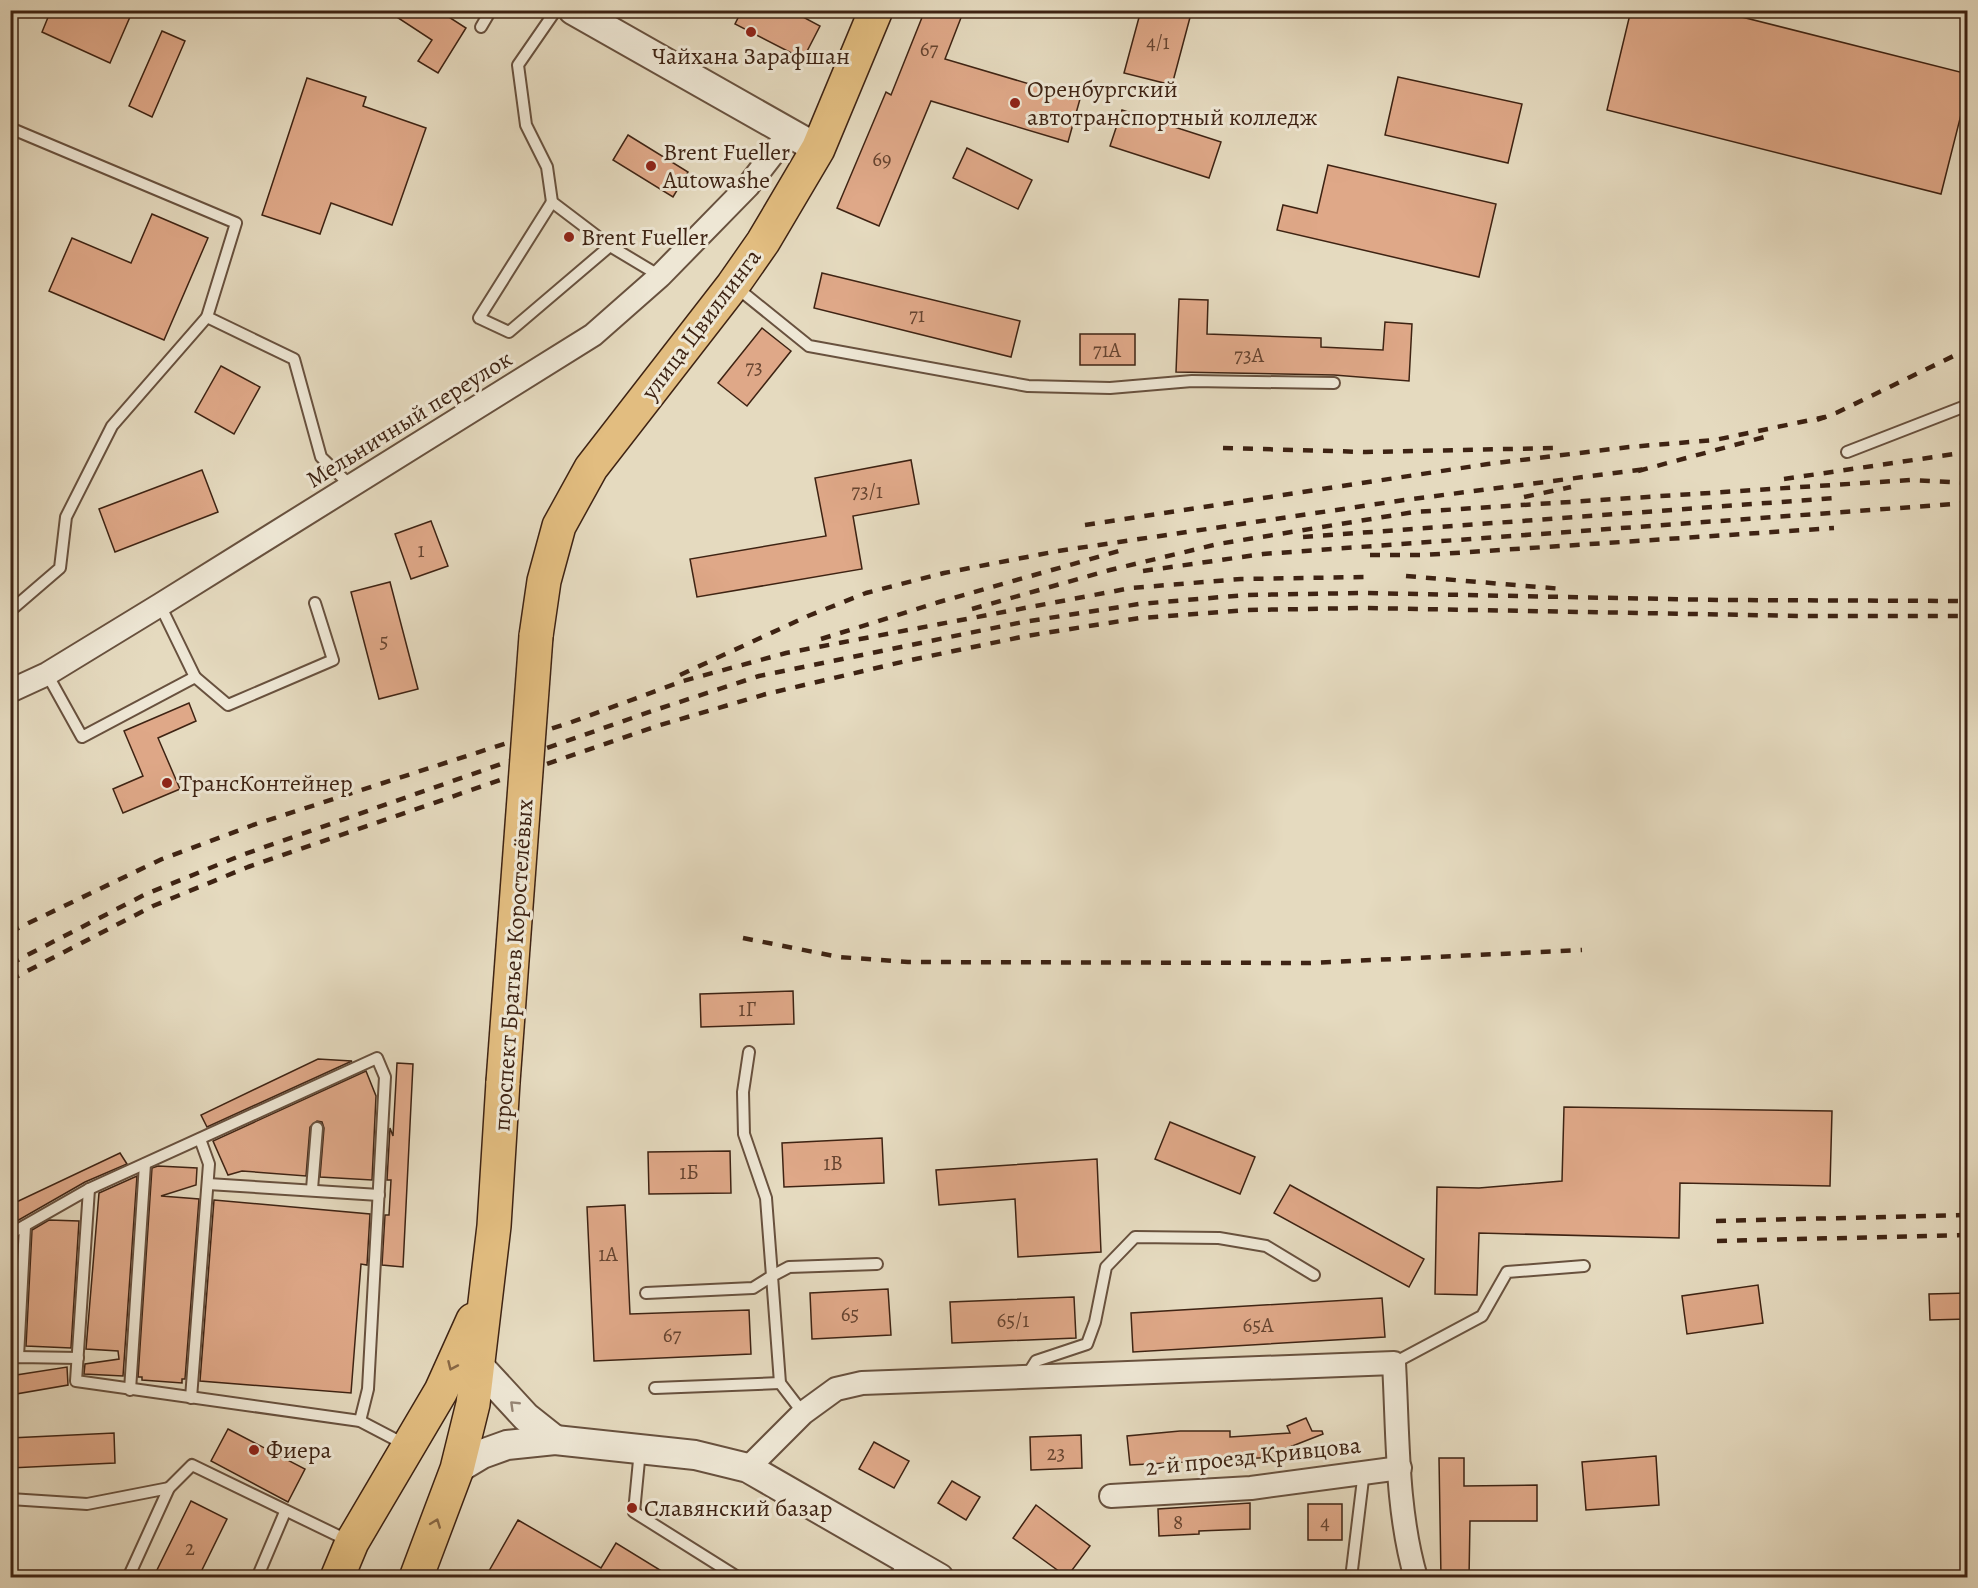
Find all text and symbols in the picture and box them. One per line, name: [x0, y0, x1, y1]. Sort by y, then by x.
marker: Чайхана Зарафшан: [744, 25, 758, 39]
house number: 4/1: [1146, 28, 1170, 56]
house number: 67: [920, 35, 938, 63]
place label: Чайхана Зарафшан: [652, 40, 850, 72]
place label: Оренбургский автотранспортный колледж: [1027, 73, 1318, 133]
marker: Оренбургский автотранспортный колледж: [1008, 96, 1022, 110]
place label: Brent Fueller Autowashe: [662, 136, 790, 196]
house number: 69: [872, 145, 892, 173]
marker: Brent Fueller Autowashe: [644, 159, 658, 173]
place label: Brent Fueller: [581, 221, 708, 253]
marker: Brent Fueller: [562, 230, 576, 244]
street label: улица Цвиллинга: [633, 242, 768, 407]
house number: 71: [909, 301, 925, 329]
house number: 71А: [1093, 336, 1122, 364]
house number: 73А: [1234, 341, 1265, 369]
street label: Мельничный переулок: [300, 343, 518, 495]
house number: 73: [745, 353, 763, 381]
house number: 73/1: [851, 477, 883, 505]
house number: 1: [417, 536, 425, 564]
house number: 5: [379, 627, 389, 655]
place label: ТрансКонтейнер: [179, 767, 353, 799]
marker: ТрансКонтейнер: [160, 776, 174, 790]
street label: проспект Братьев Коростелёвых: [485, 798, 541, 1132]
house number: 1Г: [738, 995, 756, 1023]
house number: 1В: [823, 1149, 843, 1177]
house number: 1Б: [679, 1158, 699, 1186]
house number: 1А: [598, 1240, 618, 1268]
house number: 65: [841, 1300, 859, 1328]
house number: 65/1: [997, 1306, 1029, 1334]
house number: 65А: [1243, 1311, 1274, 1339]
house number: 67: [663, 1321, 681, 1349]
one-way arrow: [448, 1360, 460, 1371]
one-way arrow: [510, 1401, 520, 1412]
street label: 2-й проезд Кривцова: [1144, 1429, 1362, 1483]
place label: Фиера: [266, 1434, 332, 1466]
house number: 23: [1047, 1439, 1065, 1467]
marker: Фиера: [247, 1443, 261, 1457]
place label: Славянский базар: [644, 1492, 832, 1524]
marker: Славянский базар: [625, 1501, 639, 1515]
house number: 8: [1173, 1508, 1183, 1536]
house number: 4: [1320, 1508, 1330, 1536]
one-way arrow: [429, 1518, 442, 1529]
house number: 2: [185, 1534, 195, 1562]

